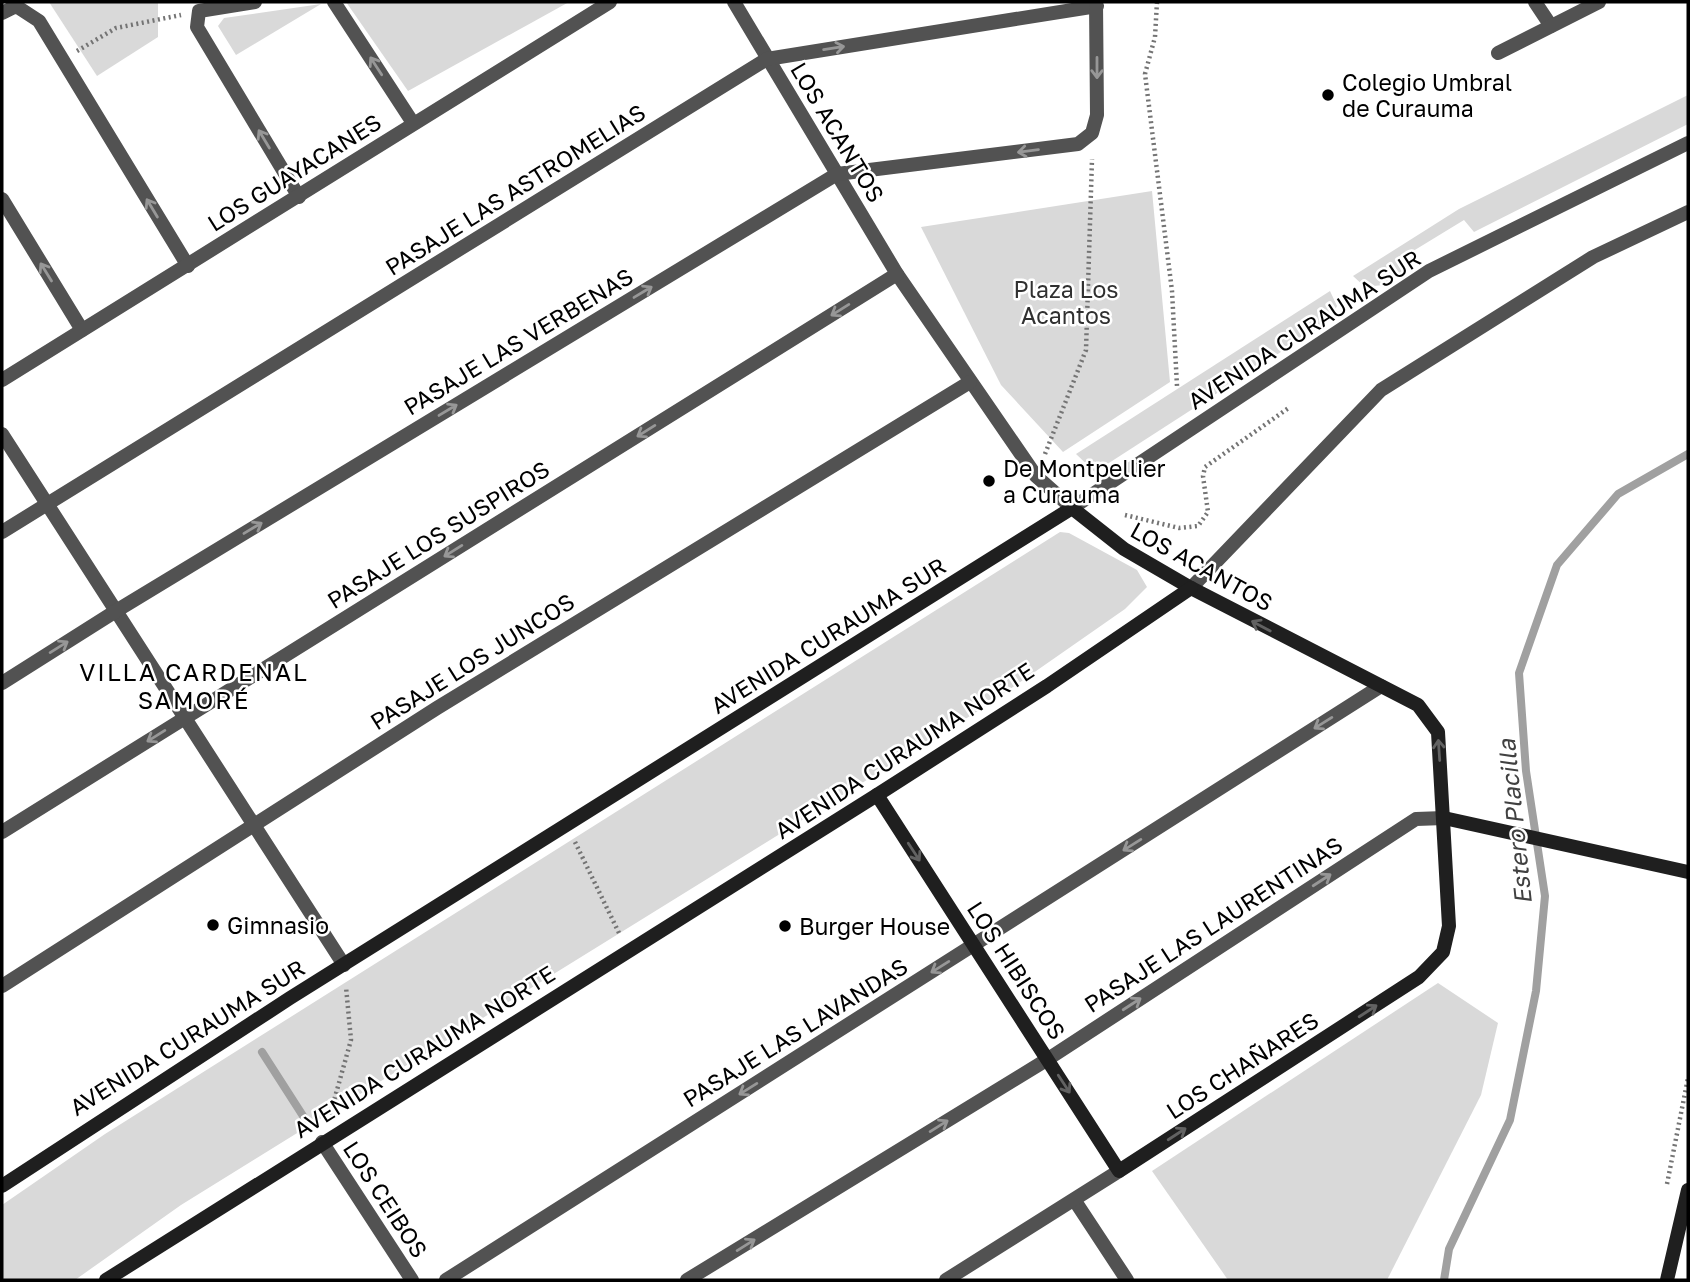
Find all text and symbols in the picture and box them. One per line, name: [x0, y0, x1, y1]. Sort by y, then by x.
one-way arrow: [822, 41, 845, 54]
one-way arrow: [1090, 56, 1104, 79]
one-way arrow: [369, 57, 383, 76]
street label: LOS ACANTOS: [785, 57, 891, 207]
place label: Colegio Umbral de Curauma: [1342, 68, 1512, 122]
marker: Colegio Umbral de Curauma: [1320, 87, 1336, 103]
street label: PASAJE LAS ASTROMELIAS: [380, 97, 650, 281]
street label: LOS GUAYACANES: [202, 107, 386, 237]
one-way arrow: [256, 129, 270, 149]
one-way arrow: [1017, 144, 1040, 157]
one-way arrow: [145, 198, 159, 218]
street label: AVENIDA CURAUMA SUR: [1182, 243, 1426, 415]
street label: PASAJE LAS VERBENAS: [398, 261, 638, 421]
one-way arrow: [39, 262, 53, 282]
park label: Plaza Los Acantos: [1014, 275, 1118, 329]
one-way arrow: [632, 285, 652, 299]
one-way arrow: [830, 304, 850, 318]
one-way arrow: [437, 402, 457, 416]
one-way arrow: [637, 424, 657, 438]
street label: PASAJE LOS SUSPIROS: [322, 454, 554, 614]
place label: De Montpellier a Curauma: [1003, 454, 1166, 508]
marker: De Montpellier a Curauma: [981, 473, 997, 489]
street label: LOS ACANTOS: [1126, 515, 1278, 617]
one-way arrow: [243, 520, 263, 534]
one-way arrow: [444, 544, 464, 558]
street label: AVENIDA CURAUMA SUR: [705, 551, 951, 719]
street label: PASAJE LOS JUNCOS: [365, 587, 579, 735]
one-way arrow: [1252, 618, 1272, 632]
one-way arrow: [49, 639, 69, 653]
street label: AVENIDA CURAUMA NORTE: [769, 656, 1039, 844]
district label: VILLA CARDENAL SAMORÉ: [79, 657, 309, 714]
one-way arrow: [1314, 716, 1334, 730]
one-way arrow: [147, 730, 167, 744]
water label: Estero Placilla: [1491, 737, 1537, 906]
one-way arrow: [1432, 740, 1445, 762]
street label: PASAJE LAS LAURENTINAS: [1079, 830, 1347, 1018]
one-way arrow: [1122, 838, 1142, 852]
one-way arrow: [907, 842, 921, 862]
one-way arrow: [1312, 873, 1332, 887]
street label: LOS HIBISCOS: [962, 896, 1072, 1044]
place label: Gimnasio: [227, 911, 329, 939]
place label: Burger House: [799, 912, 950, 940]
marker: Gimnasio: [205, 917, 221, 933]
marker: Burger House: [777, 918, 793, 934]
street label: PASAJE LAS LAVANDAS: [678, 951, 912, 1113]
street label: AVENIDA CURAUMA SUR: [64, 953, 310, 1121]
street label: AVENIDA CURAUMA NORTE: [288, 959, 560, 1143]
one-way arrow: [930, 960, 950, 974]
one-way arrow: [1122, 997, 1141, 1012]
one-way arrow: [1358, 1003, 1377, 1018]
street label: LOS CHAÑARES: [1161, 1005, 1323, 1125]
one-way arrow: [1057, 1074, 1071, 1094]
one-way arrow: [738, 1082, 758, 1096]
one-way arrow: [929, 1118, 949, 1132]
one-way arrow: [1166, 1127, 1186, 1141]
street label: LOS CEIBOS: [338, 1135, 434, 1263]
one-way arrow: [735, 1237, 755, 1251]

